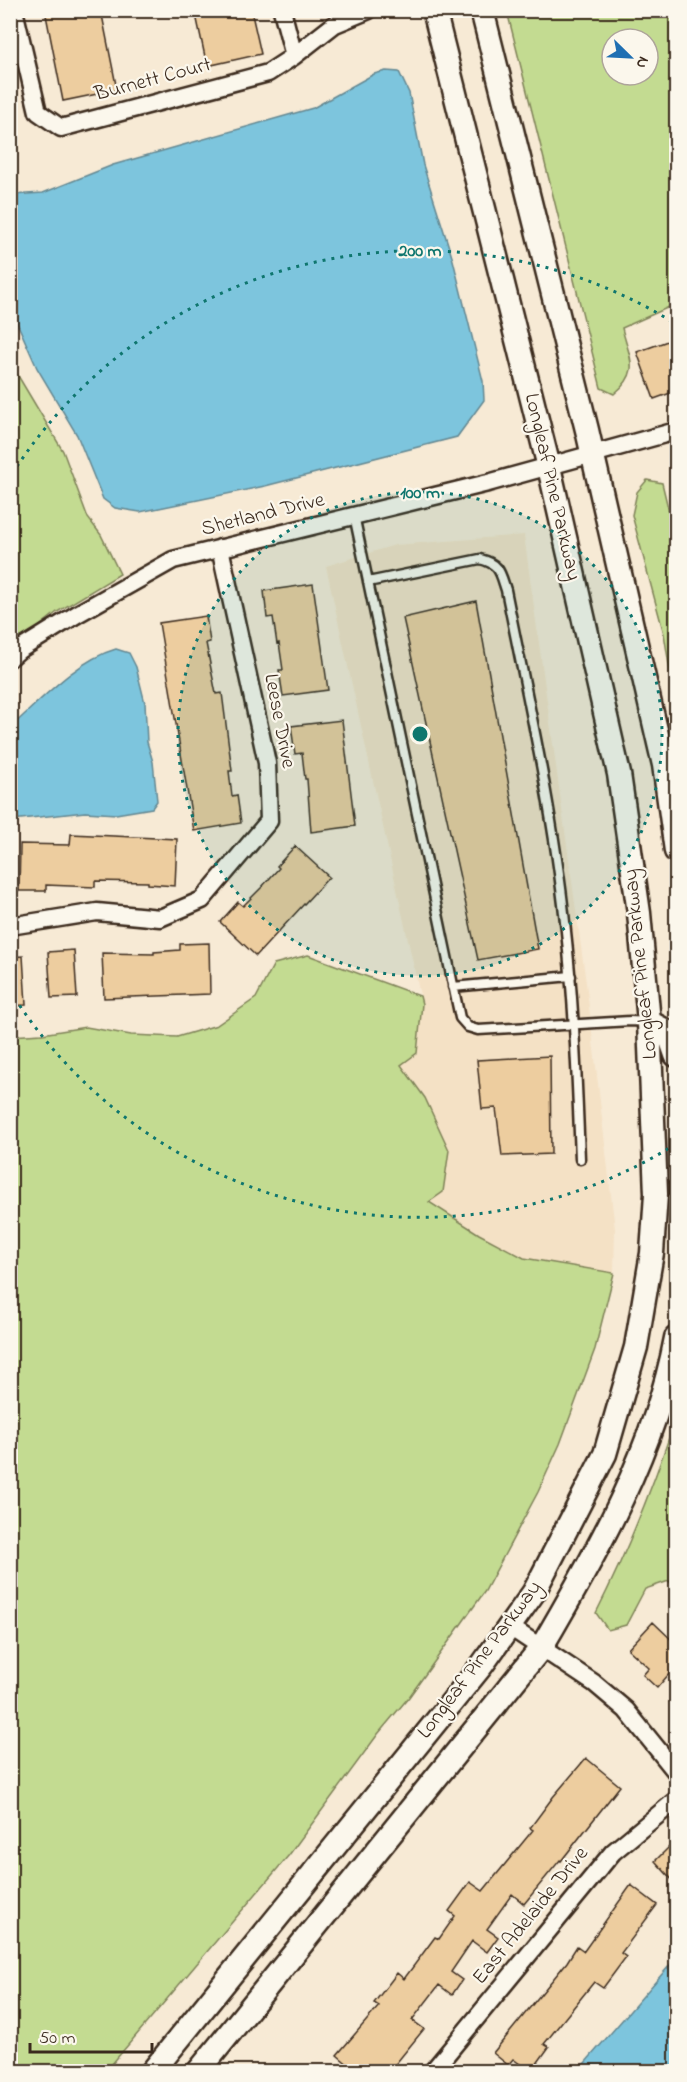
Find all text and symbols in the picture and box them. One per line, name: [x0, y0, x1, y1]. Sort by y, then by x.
north arrow: [600, 27, 660, 87]
street label: Burnett Court: [90, 50, 215, 110]
text: N: [629, 52, 655, 72]
text: 200 m: [398, 239, 442, 265]
street label: Longleaf Pine Parkway: [514, 390, 588, 584]
text: 100 m: [400, 481, 440, 507]
street label: Shetland Drive: [198, 485, 328, 545]
street label: Leese Drive: [255, 671, 303, 771]
centre of rings: [410, 724, 430, 744]
street label: Longleaf Pine Parkway: [616, 867, 668, 1061]
street label: Longleaf Pine Parkway: [410, 1575, 551, 1747]
street label: East Adelaide Drive: [466, 1840, 597, 1992]
scale bar: [30, 2016, 152, 2054]
text: 50 m: [39, 2026, 76, 2052]

